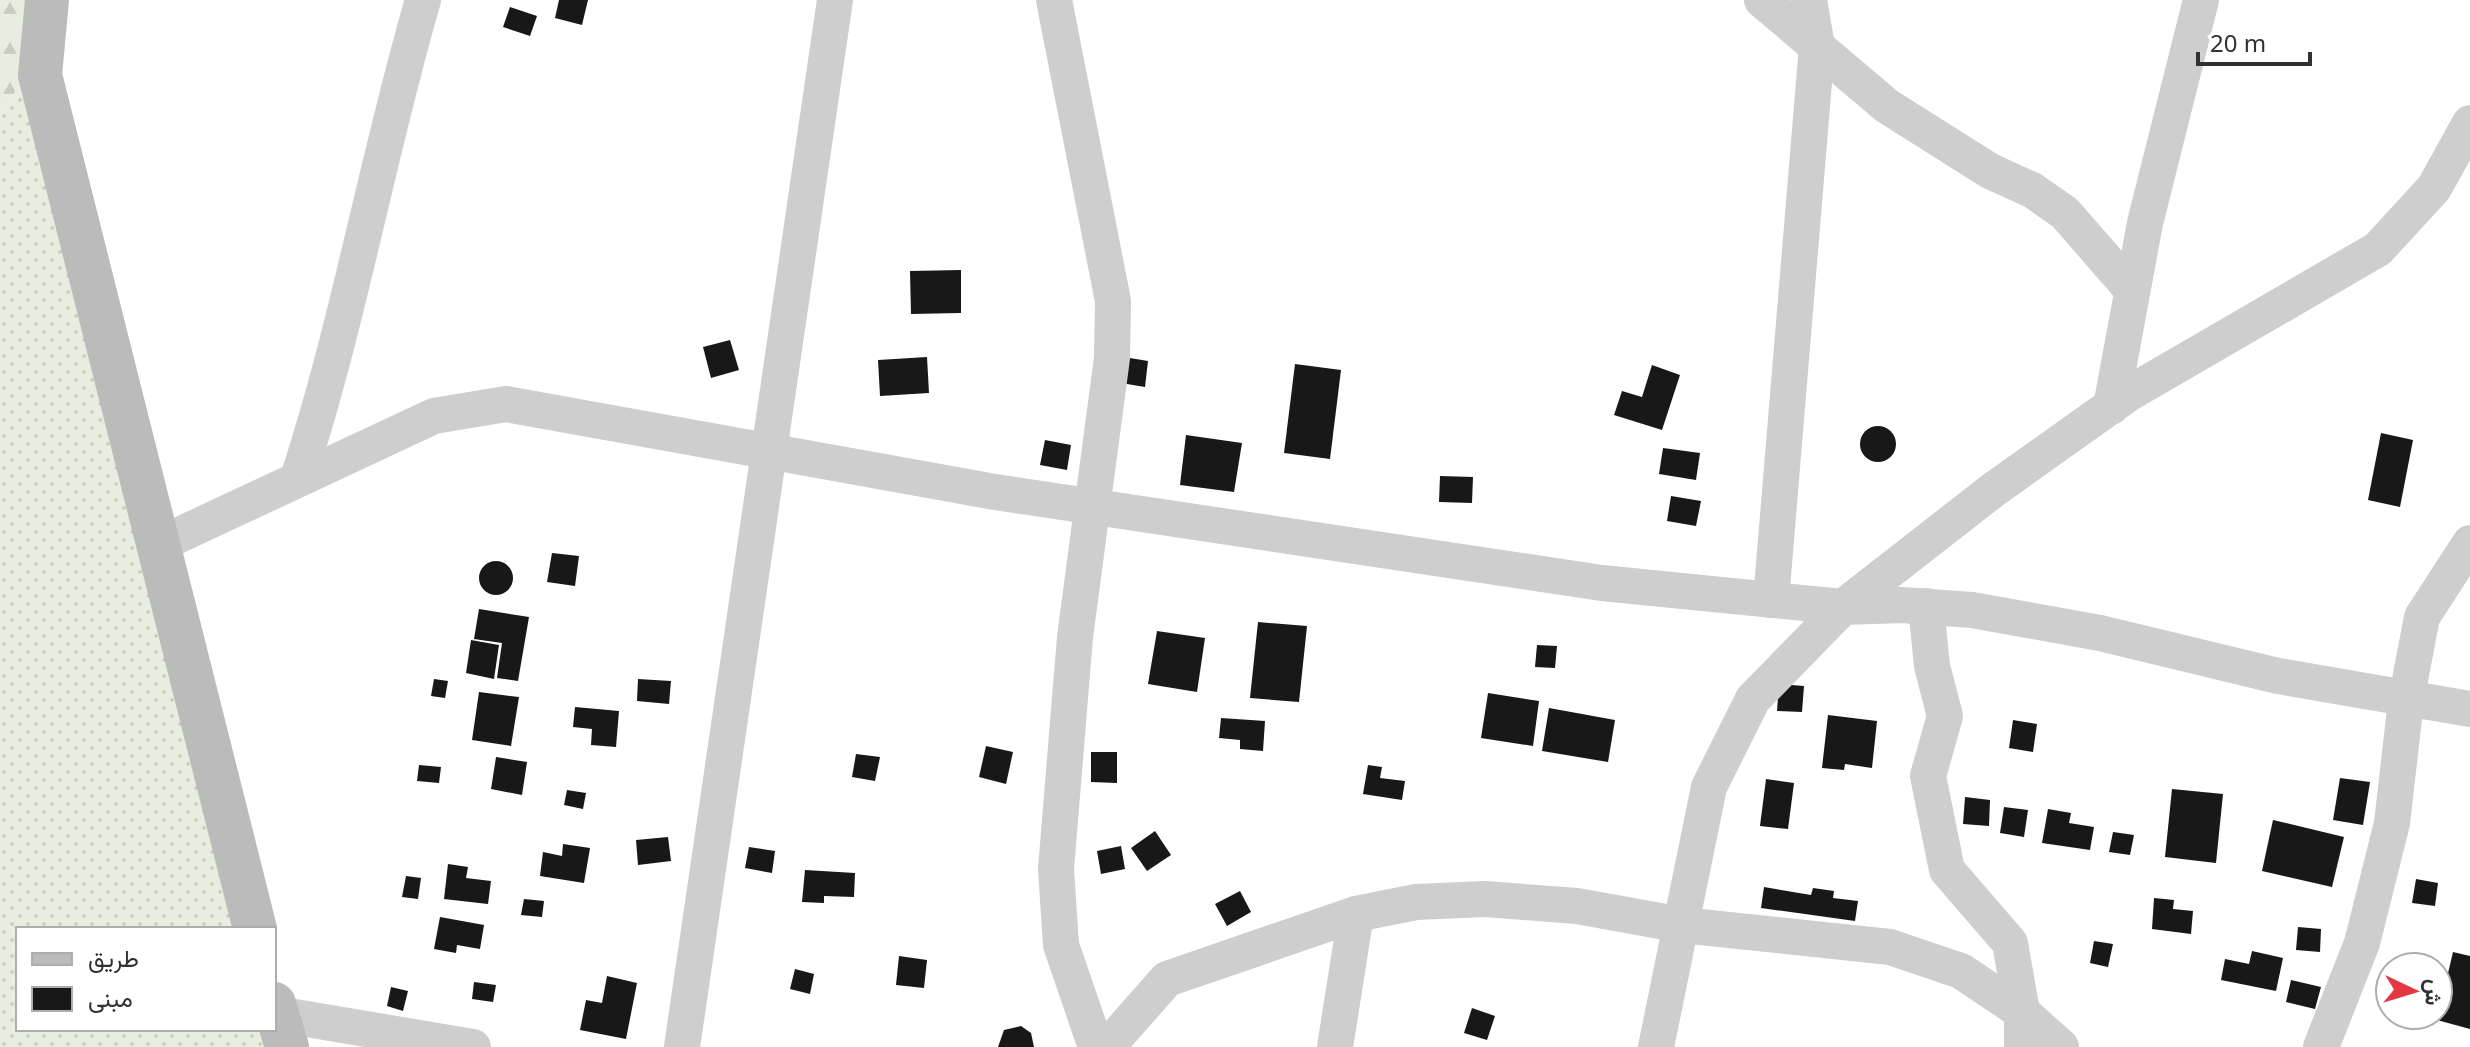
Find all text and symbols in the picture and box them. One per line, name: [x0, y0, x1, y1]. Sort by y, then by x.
scale bar: [2198, 16, 2310, 66]
text: 20 m: [2210, 26, 2266, 59]
legend: [16, 927, 276, 1031]
text: طريق: [88, 941, 139, 974]
north arrow: [2374, 951, 2454, 1031]
text: ش: [2419, 978, 2451, 1007]
text: مبنى: [88, 981, 133, 1014]

